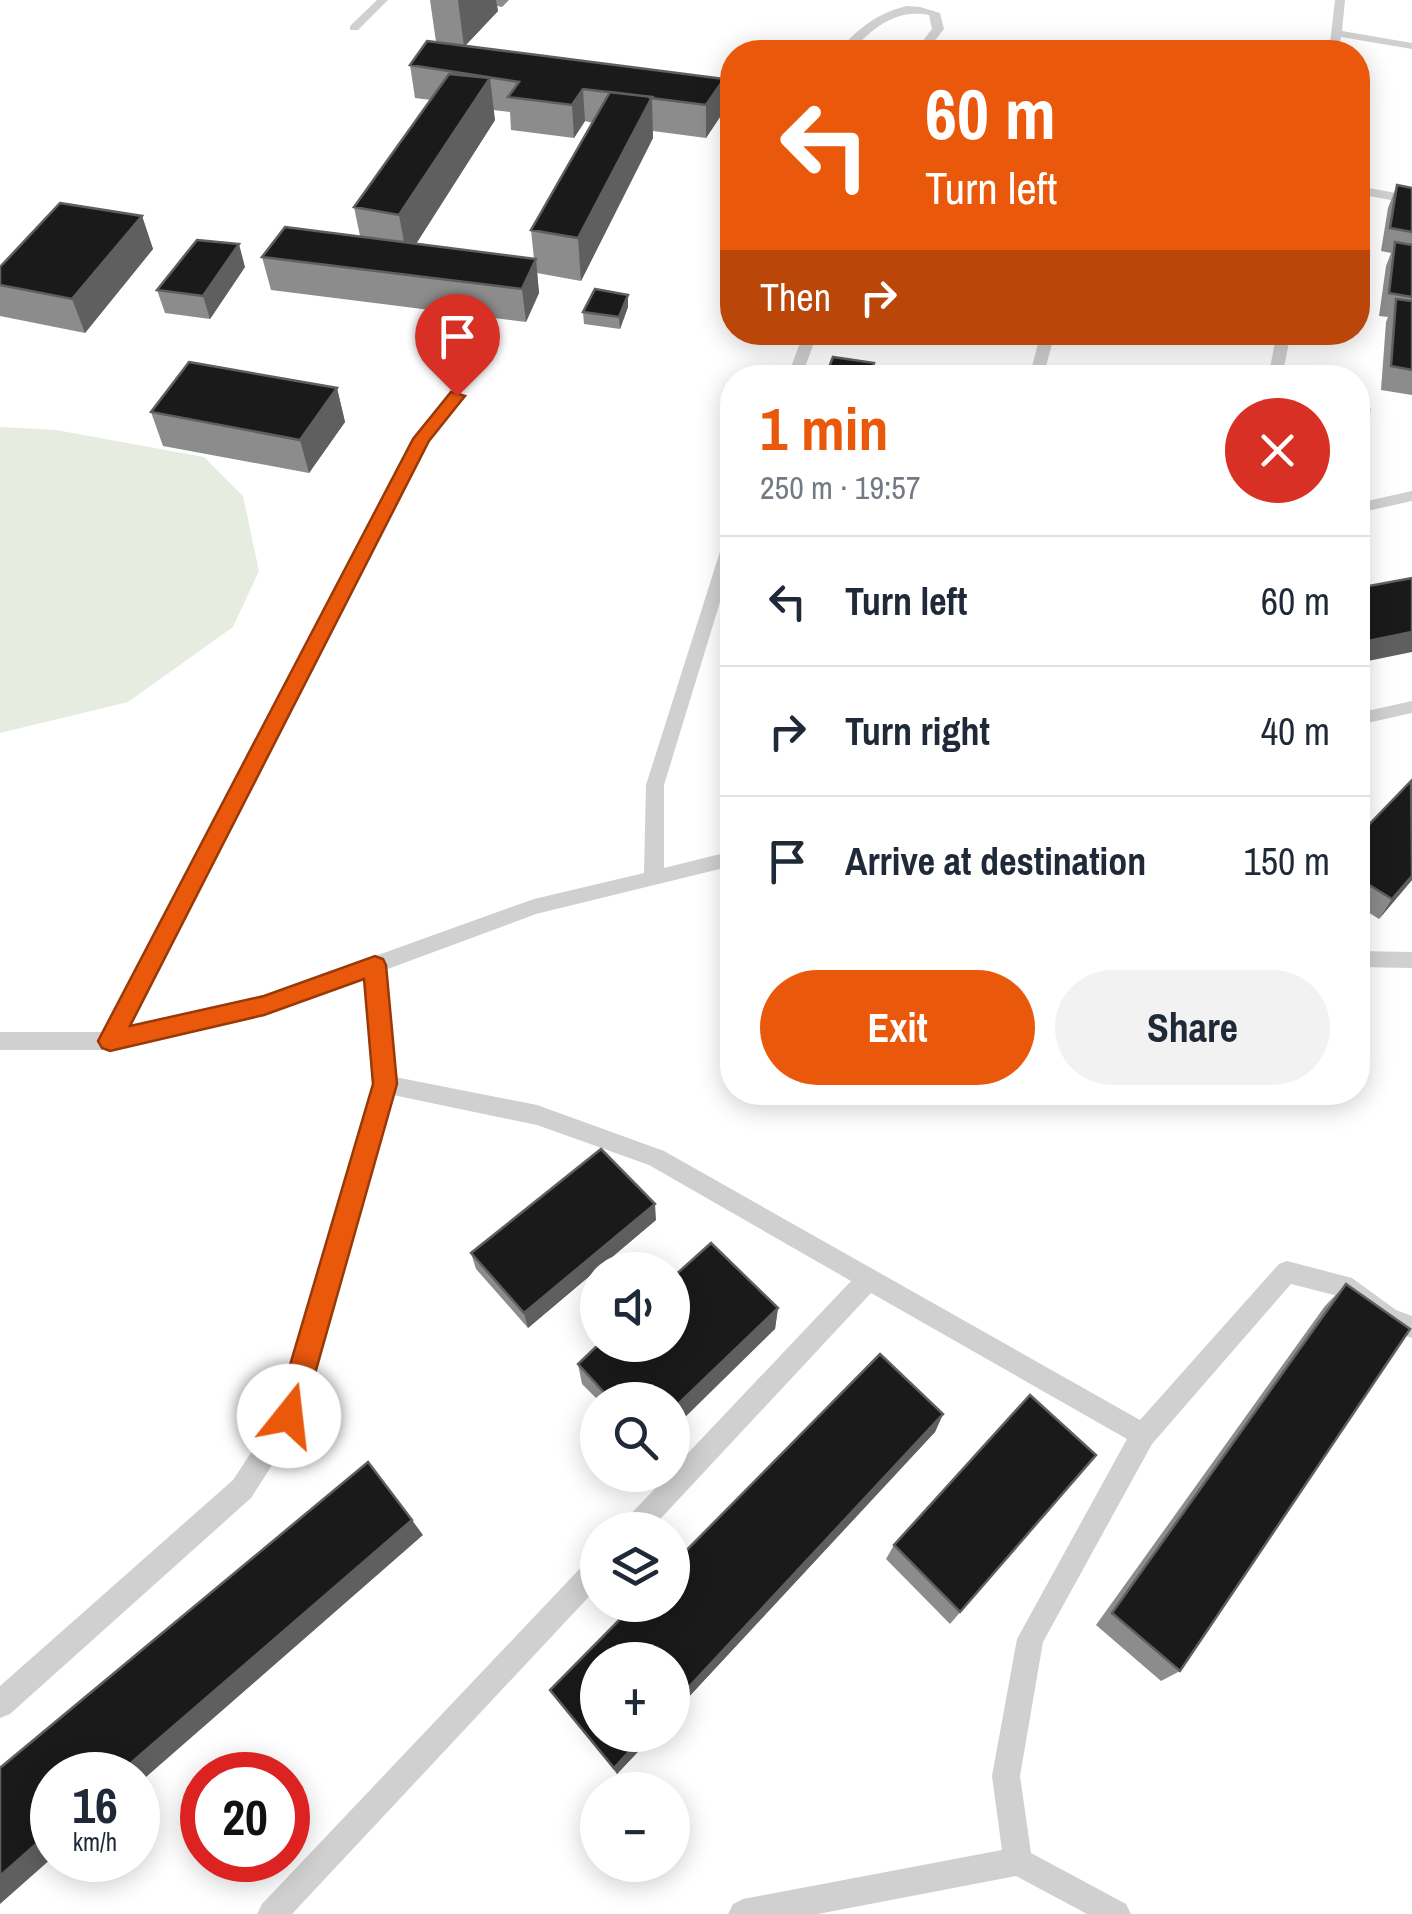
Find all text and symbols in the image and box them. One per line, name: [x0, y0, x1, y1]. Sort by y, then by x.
text: 60 m: [925, 67, 1056, 161]
icon: left: [760, 80, 890, 210]
text: Turn left: [925, 157, 1057, 218]
icon: right: [851, 270, 906, 325]
text: Then: [760, 272, 831, 323]
pin: [415, 294, 500, 397]
icon: arrive: [430, 309, 485, 364]
text: 1 min: [760, 388, 889, 469]
button: close: [1225, 398, 1330, 503]
text: 250 m · 19:57: [760, 466, 920, 509]
icon: left: [760, 574, 815, 629]
text: Turn left: [845, 576, 967, 627]
text: 60 m: [1261, 576, 1330, 627]
icon: right: [760, 704, 815, 759]
text: Turn right: [845, 706, 990, 757]
text: 40 m: [1261, 706, 1330, 757]
icon: arrive: [760, 834, 815, 889]
text: Arrive at destination: [845, 836, 1146, 887]
text: 150 m: [1243, 836, 1330, 887]
button: Exit: [760, 970, 1035, 1085]
button: Share: [1055, 970, 1330, 1085]
map controls: [580, 1252, 690, 1882]
button: sound: [580, 1252, 690, 1362]
position arrow: [237, 1364, 341, 1468]
button: search: [580, 1382, 690, 1492]
button: layers: [580, 1512, 690, 1622]
button: +: [580, 1642, 690, 1752]
speed limit sign: 20: [180, 1752, 310, 1882]
text: 16: [72, 1771, 118, 1839]
button: −: [580, 1772, 690, 1882]
text: km/h: [73, 1825, 117, 1859]

